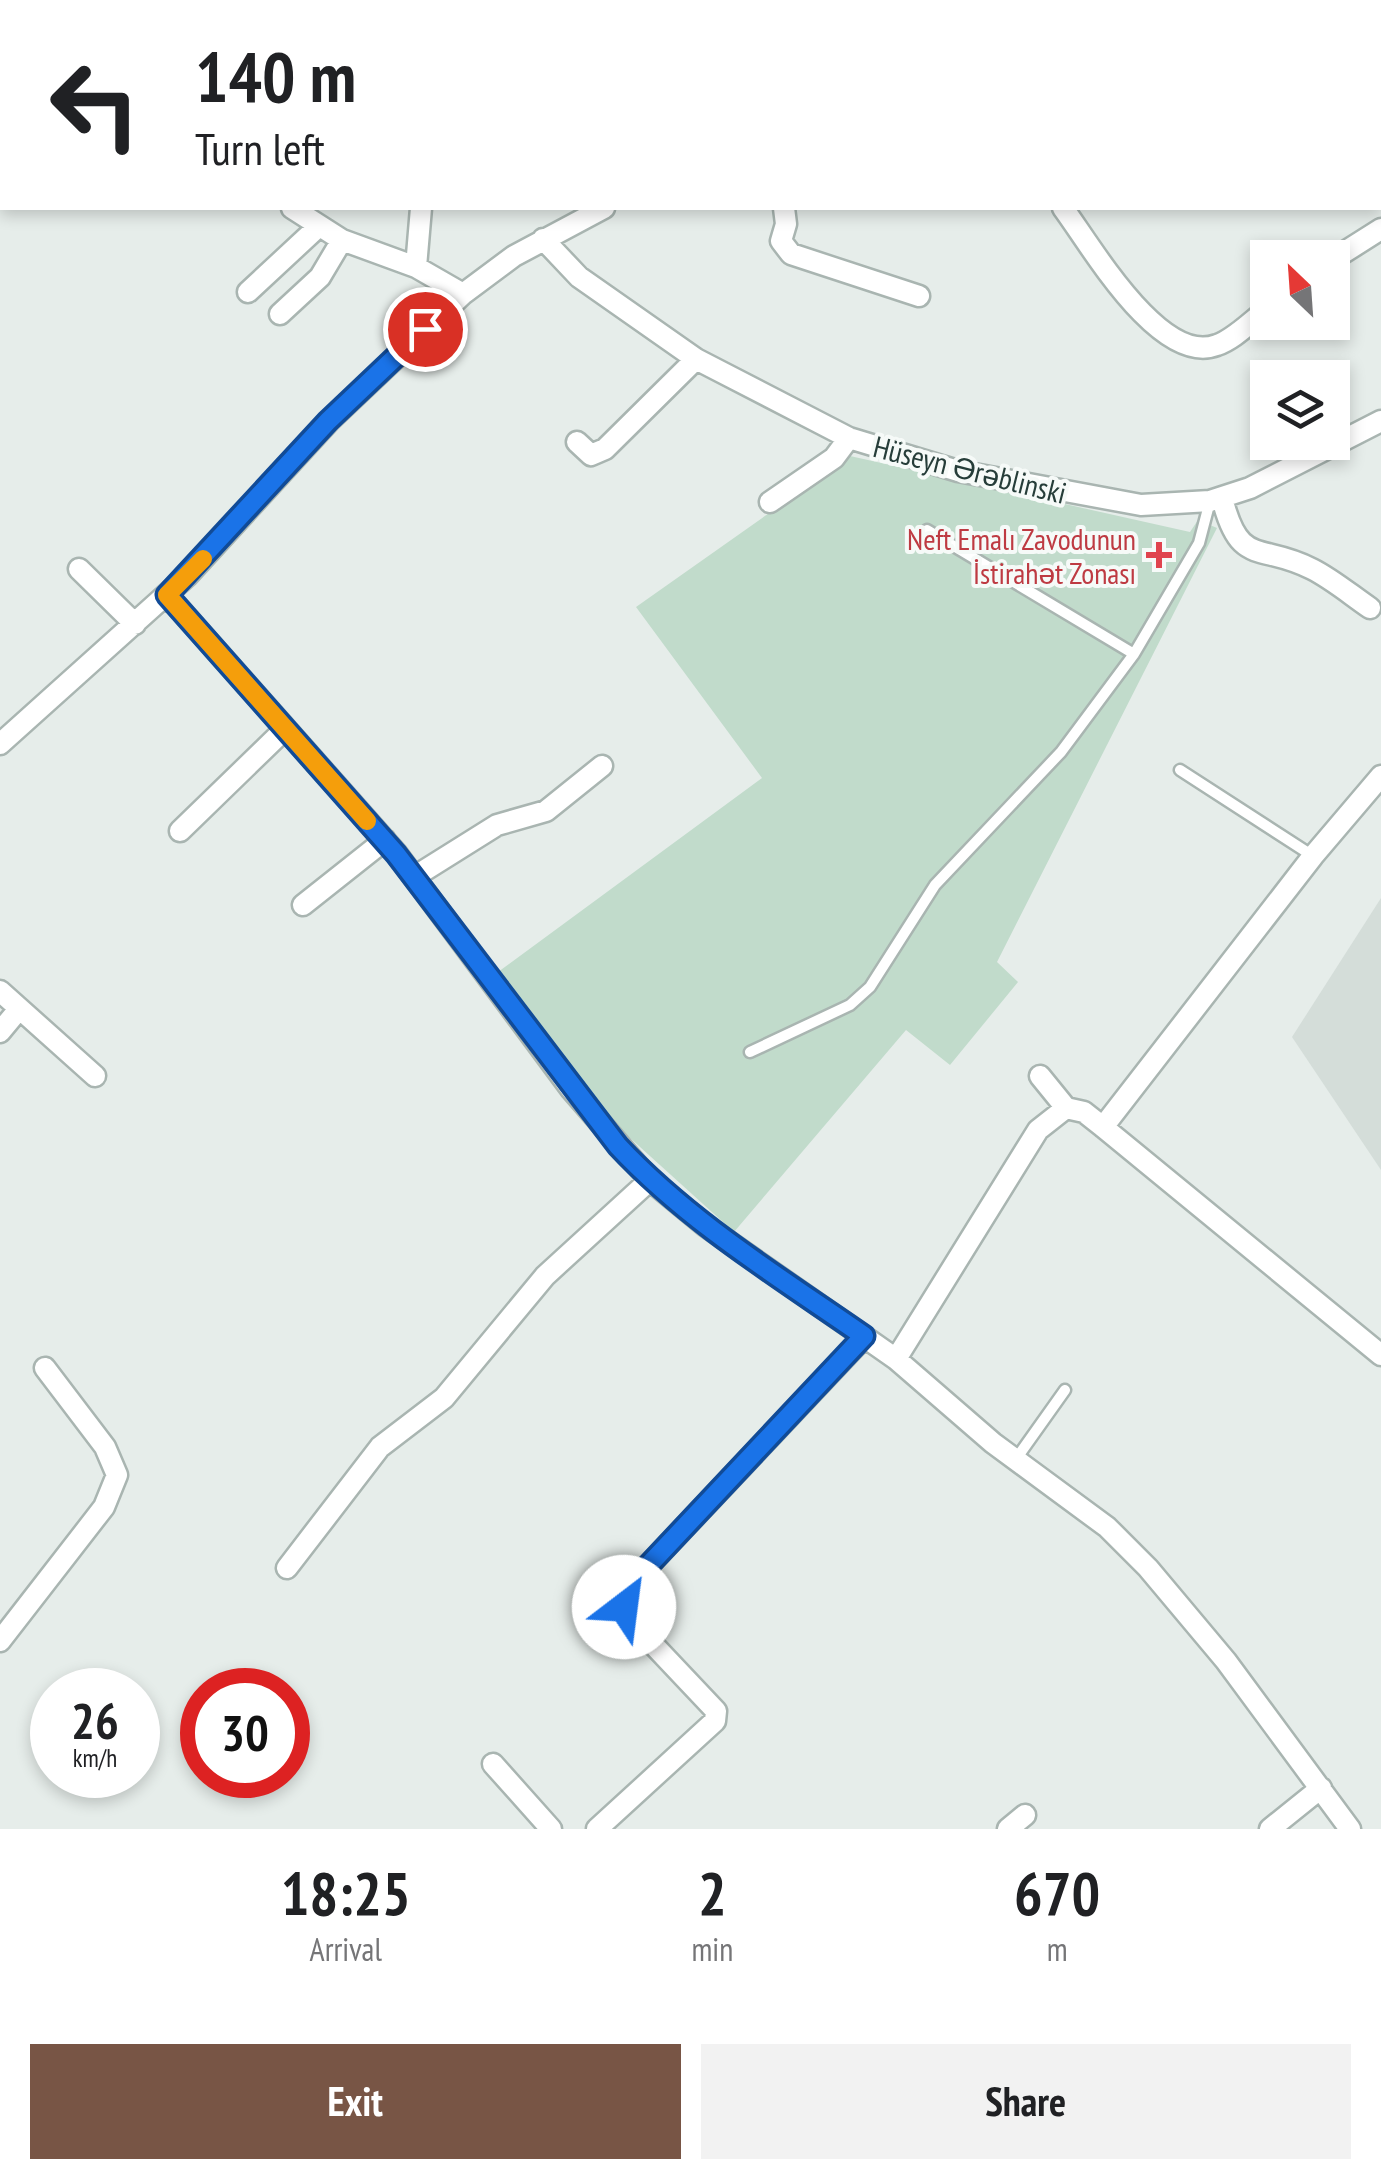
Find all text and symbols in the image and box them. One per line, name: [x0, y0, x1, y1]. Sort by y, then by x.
text: 140 m: [195, 31, 356, 121]
icon: left: [30, 40, 160, 170]
text: Turn left: [195, 119, 325, 177]
north arrow: [1250, 240, 1350, 340]
map controls: [1250, 240, 1350, 460]
pin: [383, 287, 468, 372]
icon: arrive: [398, 302, 453, 357]
button: layers: [1250, 360, 1350, 460]
street label: Hüseyn Ərəblinski: [870, 426, 1070, 512]
place label: Neft Emalı Zavodunun İstirahət Zonası: [907, 519, 1136, 592]
marker: Neft Emalı Zavodunun İstirahət Zonası: [1146, 542, 1172, 568]
position arrow: [572, 1555, 676, 1659]
speed limit sign: 30: [180, 1668, 310, 1798]
text: 26: [71, 1688, 119, 1753]
text: km/h: [73, 1742, 117, 1774]
text: 18:25: [281, 1854, 411, 1932]
text: 2: [698, 1854, 727, 1932]
text: 670: [1014, 1854, 1100, 1932]
text: Arrival: [310, 1928, 382, 1970]
text: min: [691, 1928, 733, 1970]
text: m: [1047, 1928, 1068, 1970]
button: Exit: [30, 2044, 681, 2159]
button: Share: [701, 2044, 1351, 2159]

